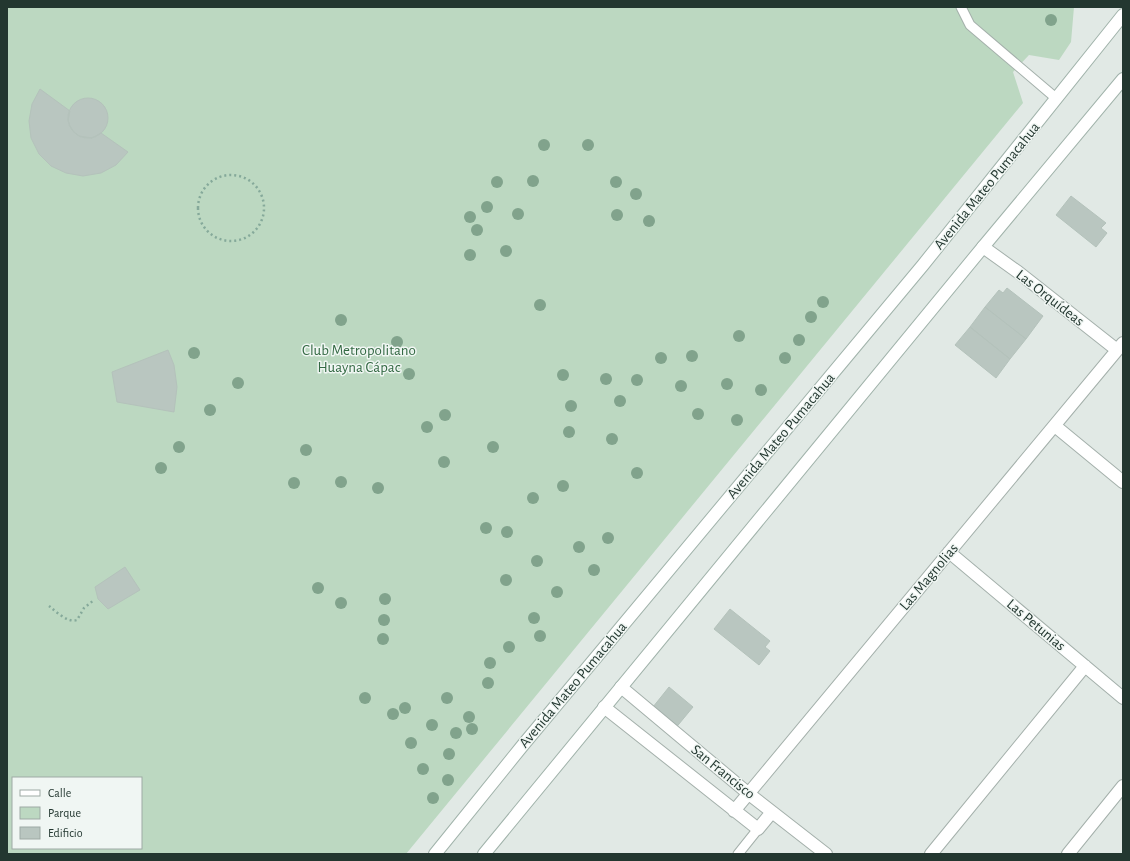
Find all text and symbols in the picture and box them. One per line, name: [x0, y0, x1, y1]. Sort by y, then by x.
street label: Avenida Mateo Pumacahua: [931, 119, 1043, 252]
street label: Las Orquídeas: [1013, 267, 1087, 329]
park label: Club Metropolitano Huayna Cápac: [302, 343, 416, 375]
street label: Avenida Mateo Pumacahua: [724, 370, 838, 502]
street label: Las Magnolias: [897, 541, 961, 613]
street label: Las Petunias: [1004, 596, 1068, 654]
street label: Avenida Mateo Pumacahua: [516, 619, 630, 751]
street label: San Francisco: [688, 742, 758, 802]
legend: [12, 777, 142, 849]
text: Calle: [48, 787, 71, 799]
text: Parque: [48, 807, 81, 819]
text: Edificio: [48, 827, 83, 839]

